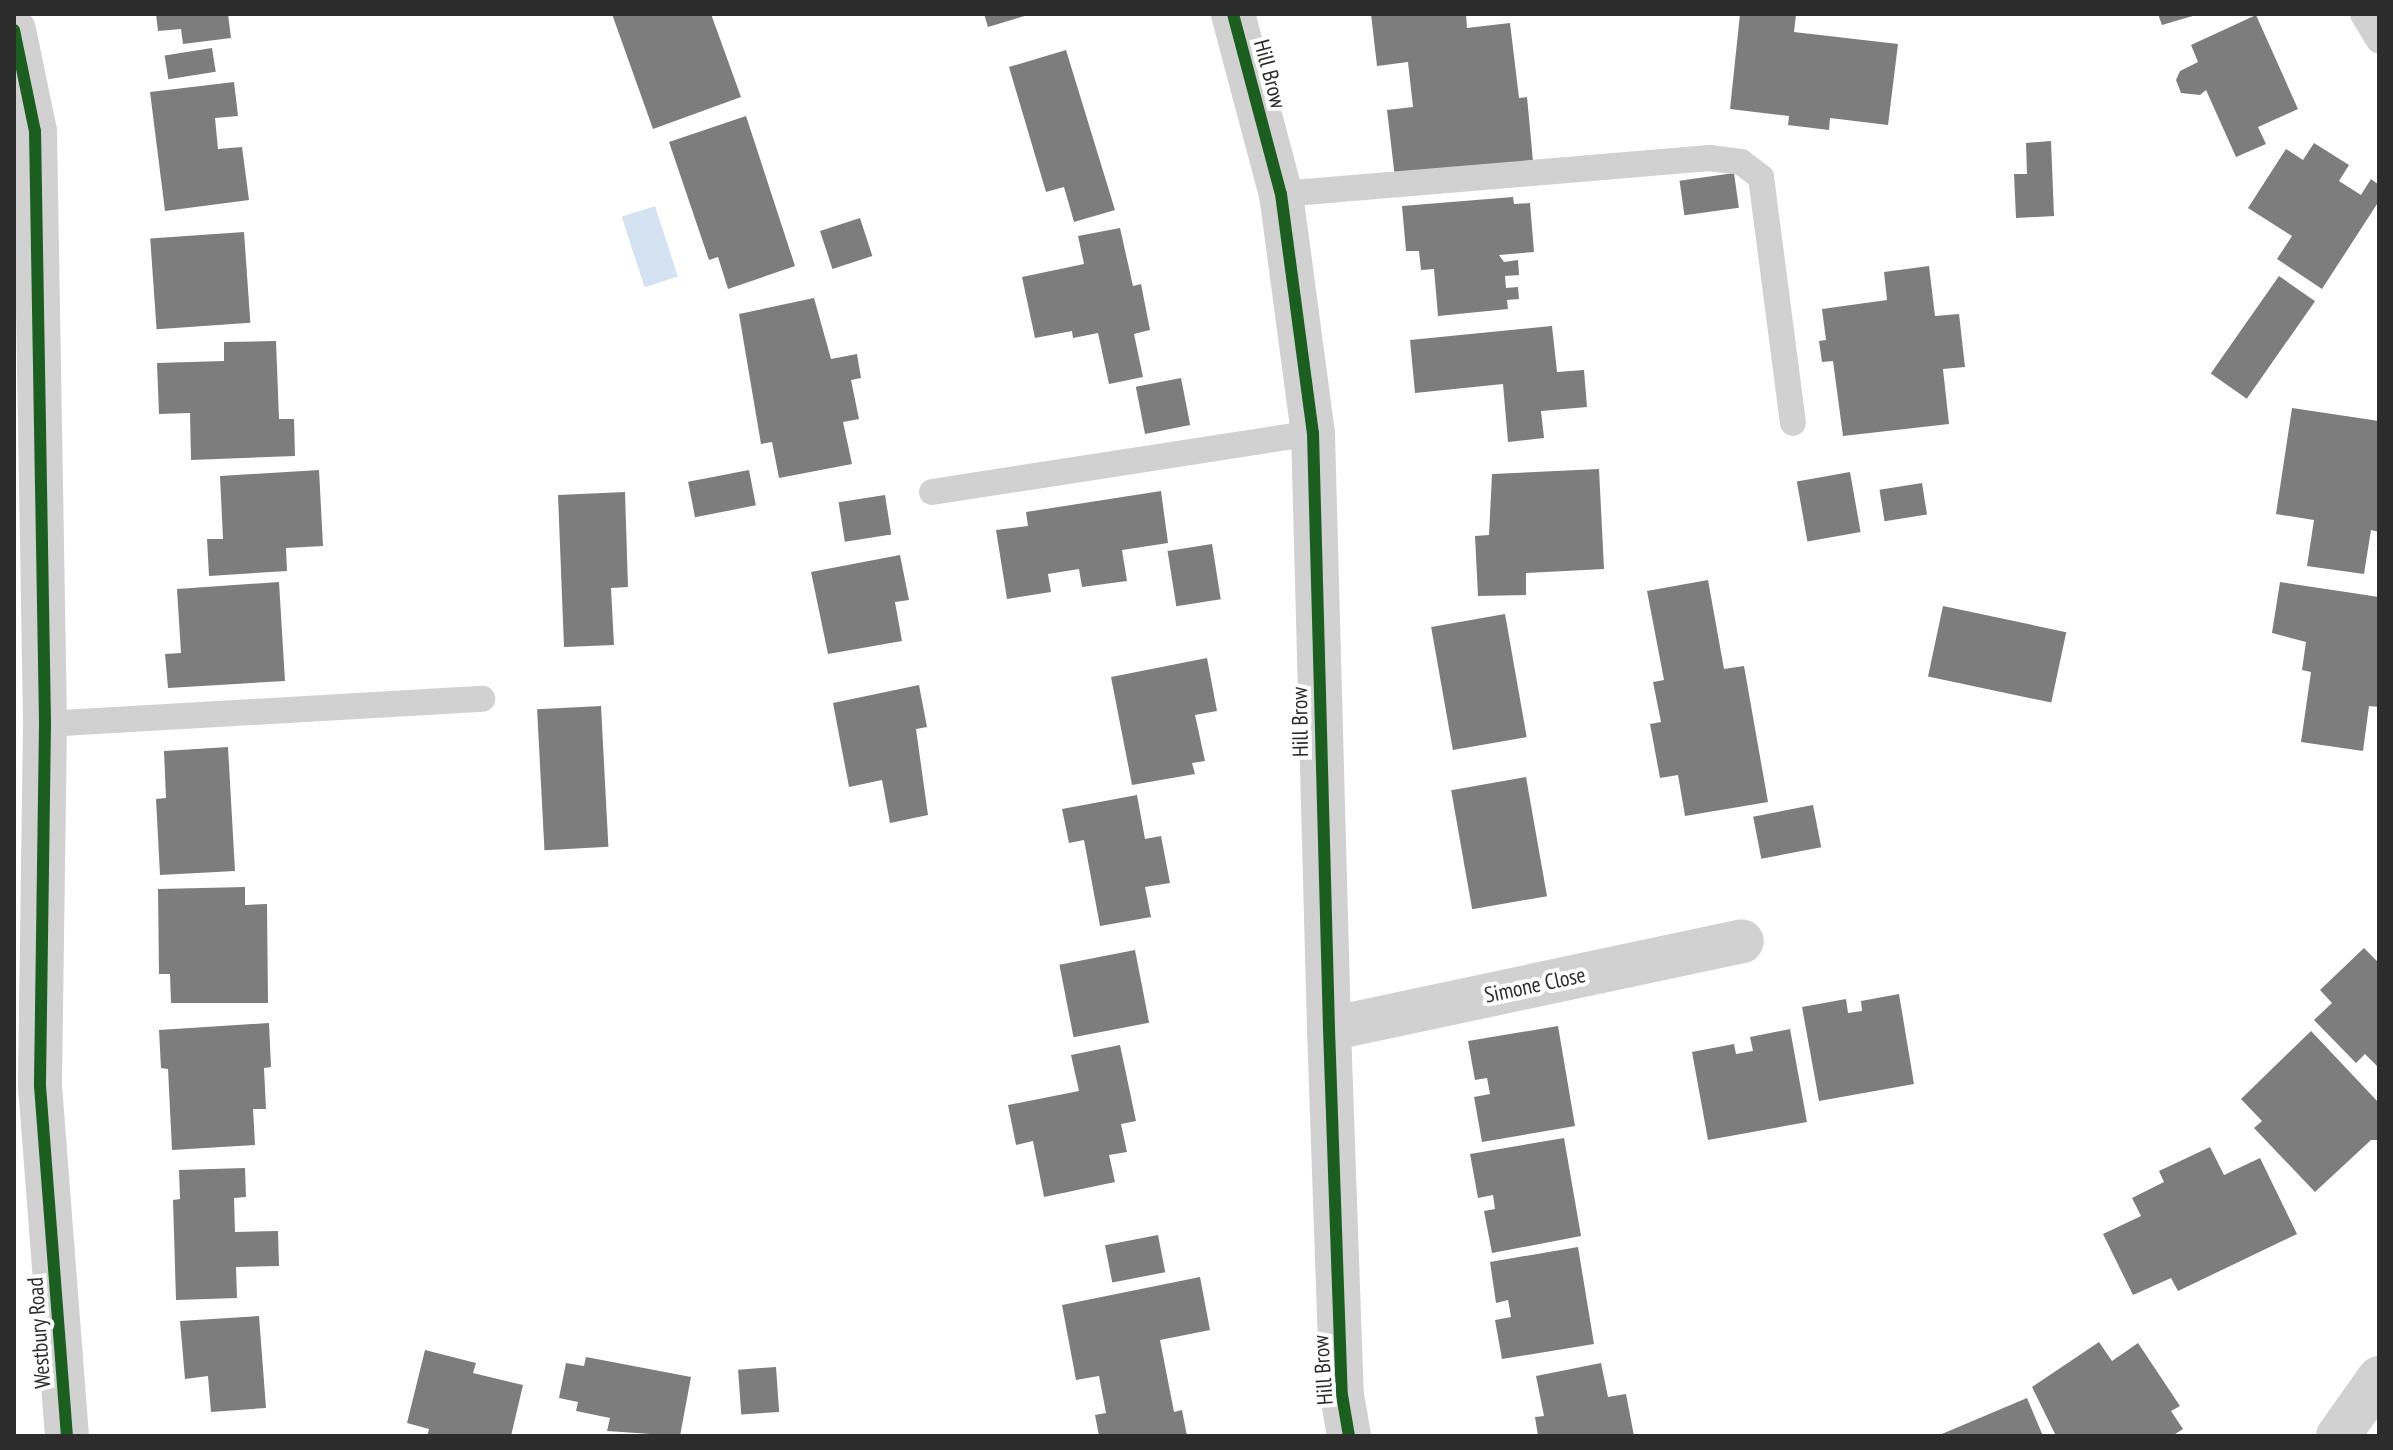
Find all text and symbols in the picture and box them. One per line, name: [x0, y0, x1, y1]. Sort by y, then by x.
street label: Hill Brow: [1248, 37, 1292, 111]
street label: Hill Brow: [1286, 687, 1314, 757]
street label: Simone Close: [1482, 961, 1588, 1009]
street label: Westbury Road: [22, 1276, 56, 1390]
street label: Hill Brow: [1307, 1334, 1339, 1406]

